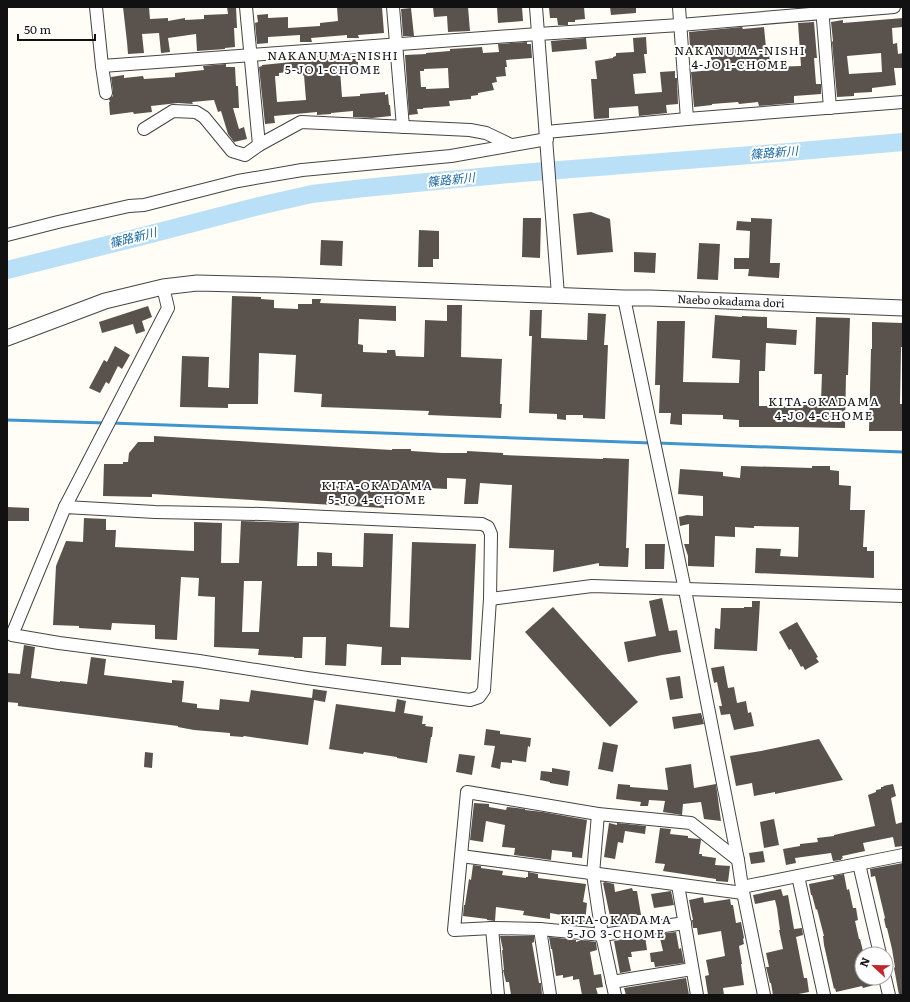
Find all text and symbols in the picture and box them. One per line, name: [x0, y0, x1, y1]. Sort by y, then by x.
scale bar: [18, 16, 95, 42]
text: 50 m: [24, 20, 51, 38]
district label: NAKANUMA-NISHI 4-JO 1-CHOME: [674, 41, 806, 73]
district label: NAKANUMA-NISHI 5-JO 1-CHOME: [267, 46, 399, 78]
water label: 篠路新川: [749, 141, 801, 163]
water label: 篠路新川: [426, 167, 478, 190]
water label: 篠路新川: [107, 222, 160, 252]
street label: Naebo okadama dori: [677, 290, 785, 310]
district label: KITA-OKADAMA 4-JO 4-CHOME: [768, 392, 880, 424]
district label: KITA-OKADAMA 5-JO 4-CHOME: [321, 476, 433, 508]
district label: KITA-OKADAMA 5-JO 3-CHOME: [560, 910, 672, 942]
north arrow: [854, 946, 894, 986]
text: N: [855, 955, 873, 969]

